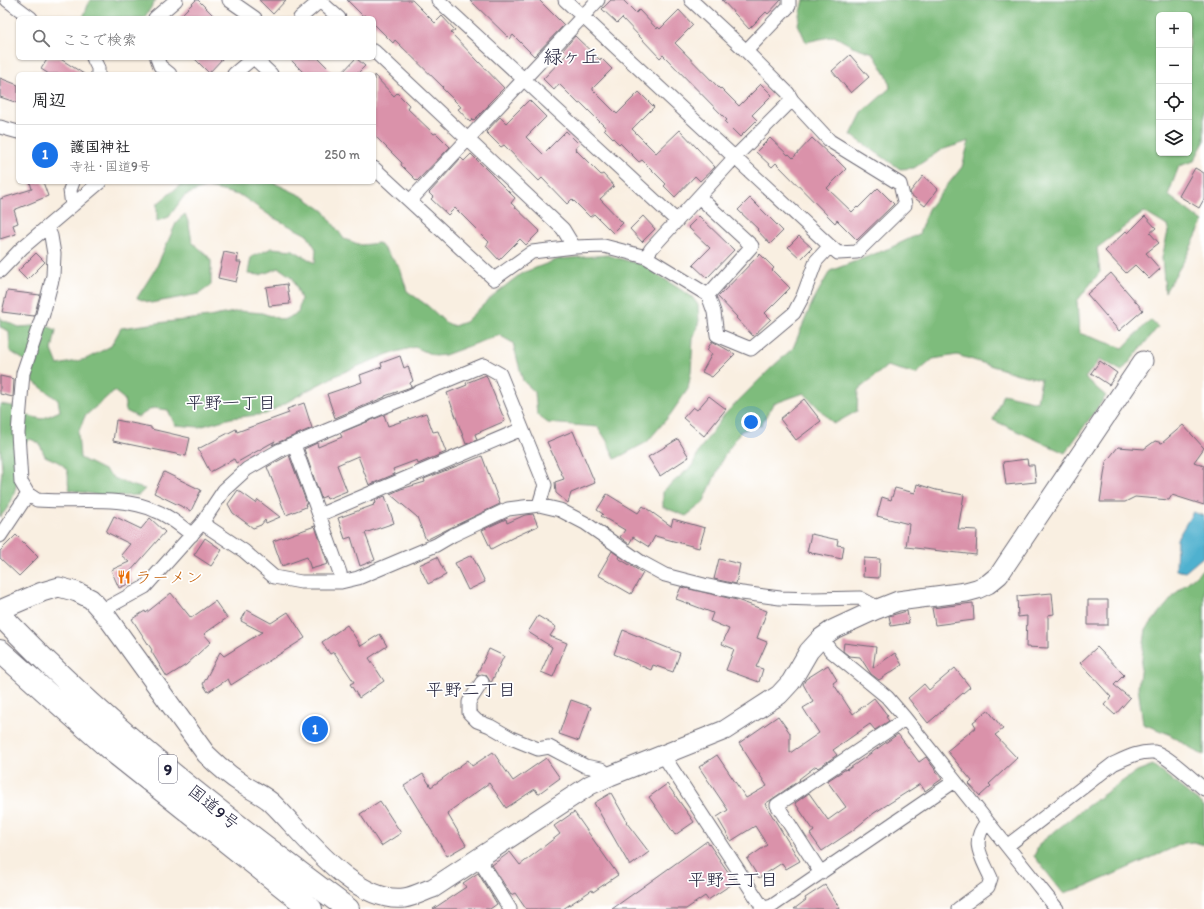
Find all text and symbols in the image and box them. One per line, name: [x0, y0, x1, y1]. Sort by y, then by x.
map controls: [1156, 12, 1192, 156]
button: +: [1156, 12, 1192, 48]
search box: [16, 16, 376, 60]
icon: search: [30, 27, 52, 49]
text: ここで検索: [62, 31, 137, 49]
district label: 緑ヶ丘: [543, 45, 601, 68]
button: −: [1156, 48, 1192, 84]
button: locate: [1156, 84, 1192, 120]
text: 周辺: [32, 90, 66, 110]
button: layers: [1156, 120, 1192, 156]
text: 護国神社: [70, 138, 130, 156]
text: 1: [42, 147, 48, 162]
text: 250 m: [324, 147, 360, 162]
text: 寺社 · 国道9号: [70, 159, 151, 174]
district label: 平野一丁目: [186, 392, 276, 414]
your location: [741, 412, 761, 432]
place label: ラーメン: [135, 567, 203, 587]
restaurant icon: ラーメン: [116, 569, 132, 585]
district label: 平野二丁目: [426, 679, 516, 701]
pin: 1: [302, 714, 328, 744]
road number: 9: [159, 755, 177, 783]
street label: 国道9号: [184, 780, 244, 834]
district label: 平野三丁目: [688, 869, 778, 891]

